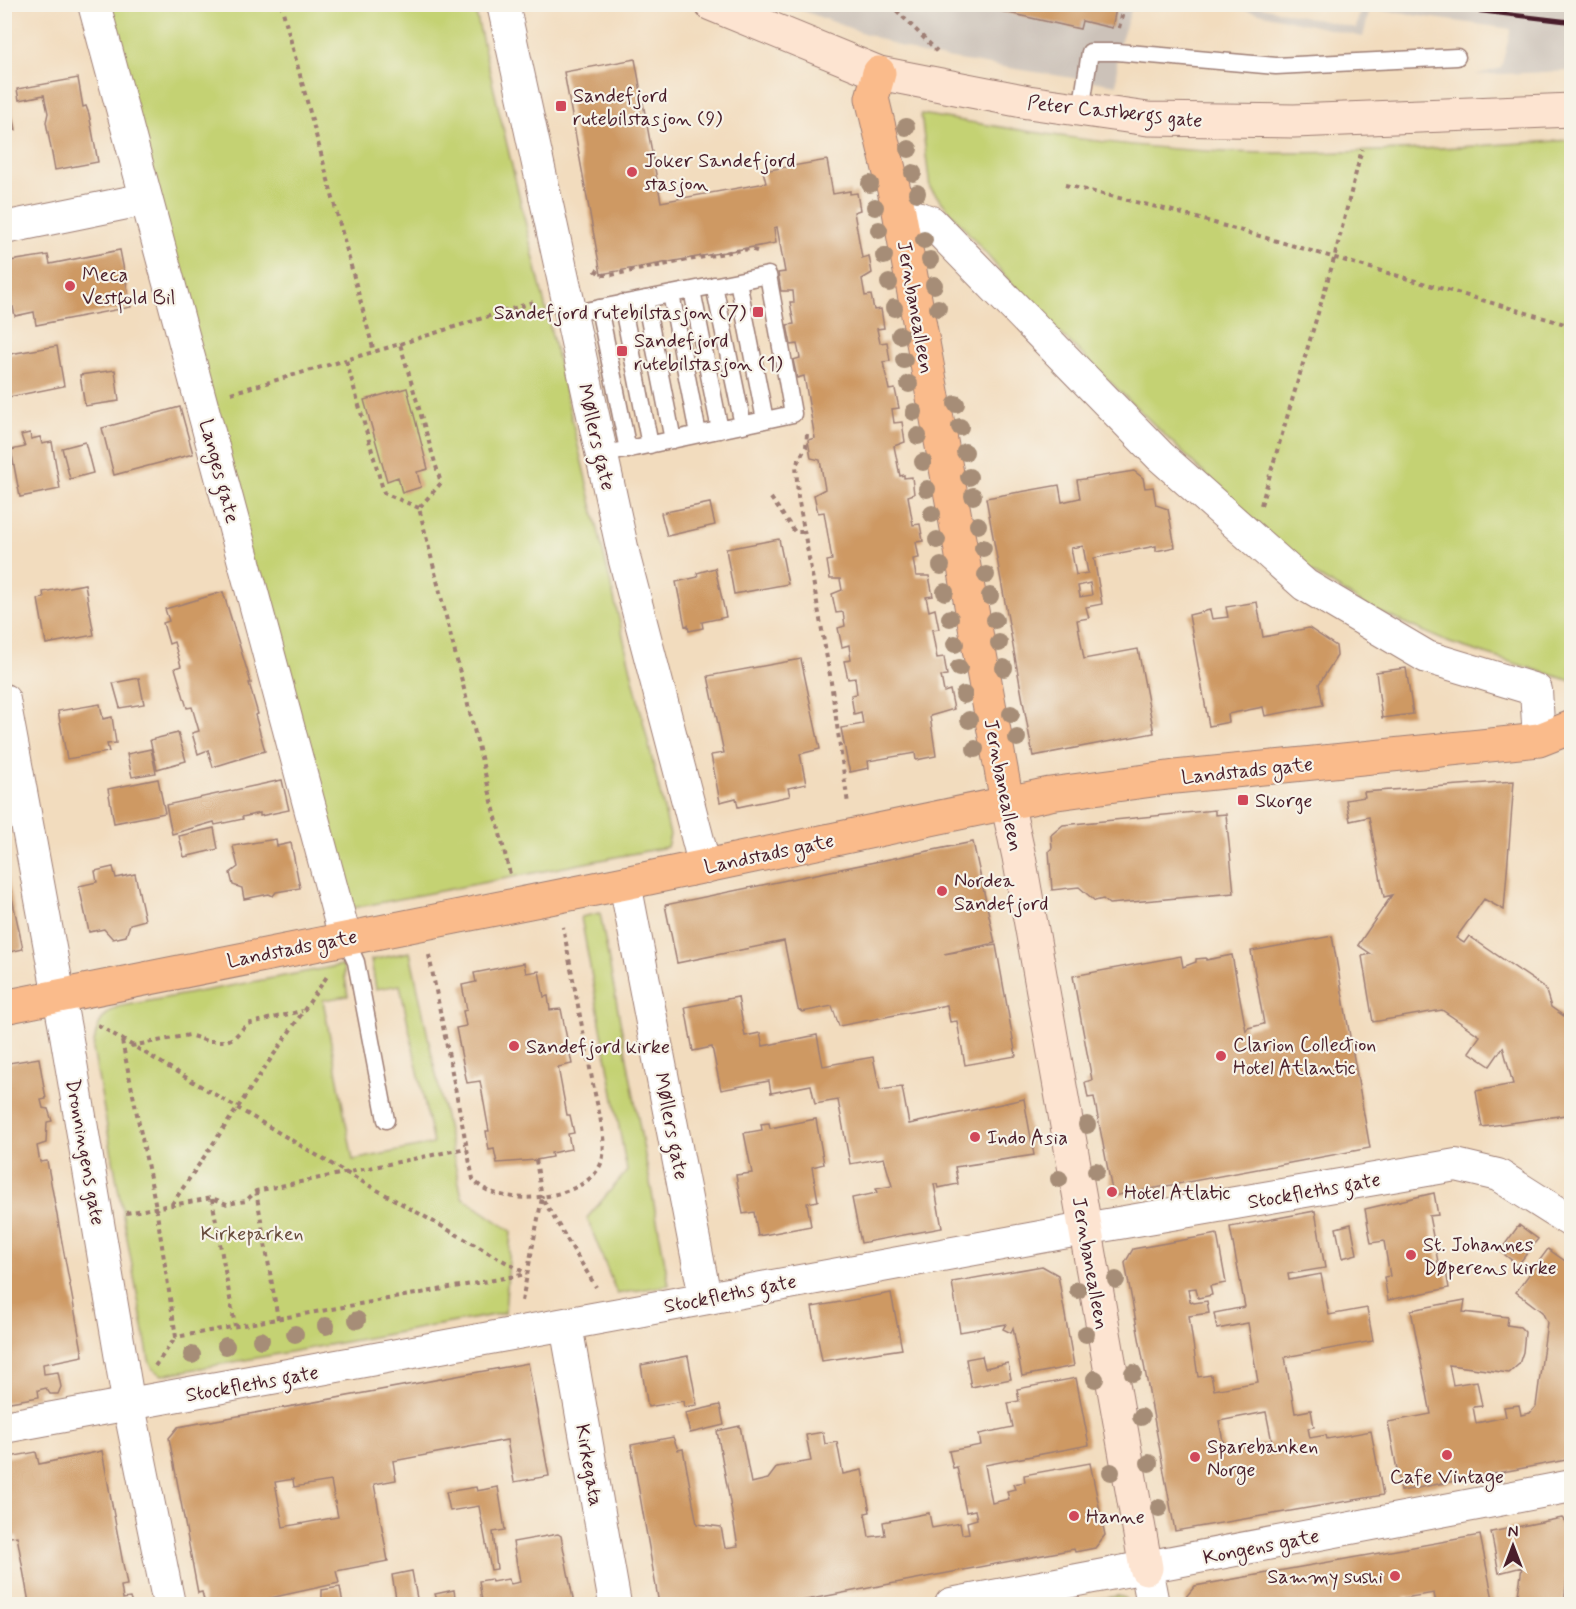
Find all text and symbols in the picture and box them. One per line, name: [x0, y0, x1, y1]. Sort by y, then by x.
place label: Sandefjord rutebilstasjon (9): [573, 83, 722, 133]
street label: Peter Castbergs gate: [1026, 90, 1204, 137]
marker: Sandefjord rutebilstasjon (9): [554, 99, 568, 113]
place label: Joker Sandefjord stasjon: [644, 148, 795, 198]
marker: Joker Sandefjord stasjon: [625, 165, 639, 179]
street label: Jernbanealleen: [890, 239, 940, 376]
place label: Meca Vestfold Bil: [82, 262, 176, 314]
marker: Meca Vestfold Bil: [63, 279, 77, 293]
place label: Sandefjord rutebilstasjon (7): [494, 300, 746, 327]
marker: Sandefjord rutebilstasjon (7): [751, 305, 765, 319]
place label: Sandefjord rutebilstasjon (1): [634, 328, 783, 378]
marker: Sandefjord rutebilstasjon (1): [615, 344, 629, 358]
street label: Møllers gate: [568, 381, 621, 494]
street label: Langes gate: [190, 416, 245, 527]
street label: Jernbanealleen: [976, 717, 1029, 854]
street label: Landstads gate: [1180, 751, 1314, 793]
place label: Skorge: [1255, 788, 1312, 815]
marker: Skorge: [1236, 793, 1250, 807]
street label: Landstads gate: [702, 828, 837, 882]
place label: Nordea Sandefjord: [954, 868, 1048, 918]
marker: Nordea Sandefjord: [935, 884, 949, 898]
street label: Landstads gate: [225, 924, 360, 976]
place label: Clarion Collection Hotel Atlantic: [1233, 1032, 1376, 1082]
place label: Sandefjord kirke: [526, 1034, 670, 1061]
marker: Sandefjord kirke: [507, 1039, 521, 1053]
marker: Clarion Collection Hotel Atlantic: [1214, 1049, 1228, 1063]
street label: Møllers gate: [645, 1070, 694, 1183]
street label: Dronningens gate: [58, 1077, 111, 1228]
place label: Indo Asia: [987, 1125, 1068, 1152]
marker: Indo Asia: [968, 1130, 982, 1144]
street label: Stockfleths gate: [1246, 1166, 1383, 1218]
place label: Hotel Atlatic: [1124, 1180, 1230, 1207]
marker: Hotel Atlatic: [1105, 1185, 1119, 1199]
street label: Jernbanealleen: [1065, 1195, 1115, 1332]
park label: Kirkeparken: [200, 1221, 304, 1248]
place label: St. Johannes Døperens kirke: [1423, 1232, 1557, 1282]
marker: St. Johannes Døperens kirke: [1404, 1248, 1418, 1262]
street label: Stockfleths gate: [662, 1268, 799, 1323]
street label: Stockfleths gate: [184, 1359, 321, 1411]
street label: Kirkegata: [568, 1422, 609, 1509]
place label: Sparebanken Norge: [1207, 1434, 1318, 1485]
marker: Cafe Vintage: [1440, 1448, 1454, 1462]
marker: Sparebanken Norge: [1188, 1450, 1202, 1464]
place label: Cafe Vintage: [1390, 1464, 1504, 1492]
place label: Hanne: [1086, 1504, 1145, 1531]
marker: Hanne: [1067, 1509, 1081, 1523]
north arrow: [1483, 1516, 1543, 1576]
text: N: [1508, 1522, 1518, 1543]
street label: Kongens gate: [1201, 1523, 1322, 1573]
place label: Sammy sushi: [1267, 1564, 1383, 1591]
marker: Sammy sushi: [1388, 1569, 1402, 1583]

